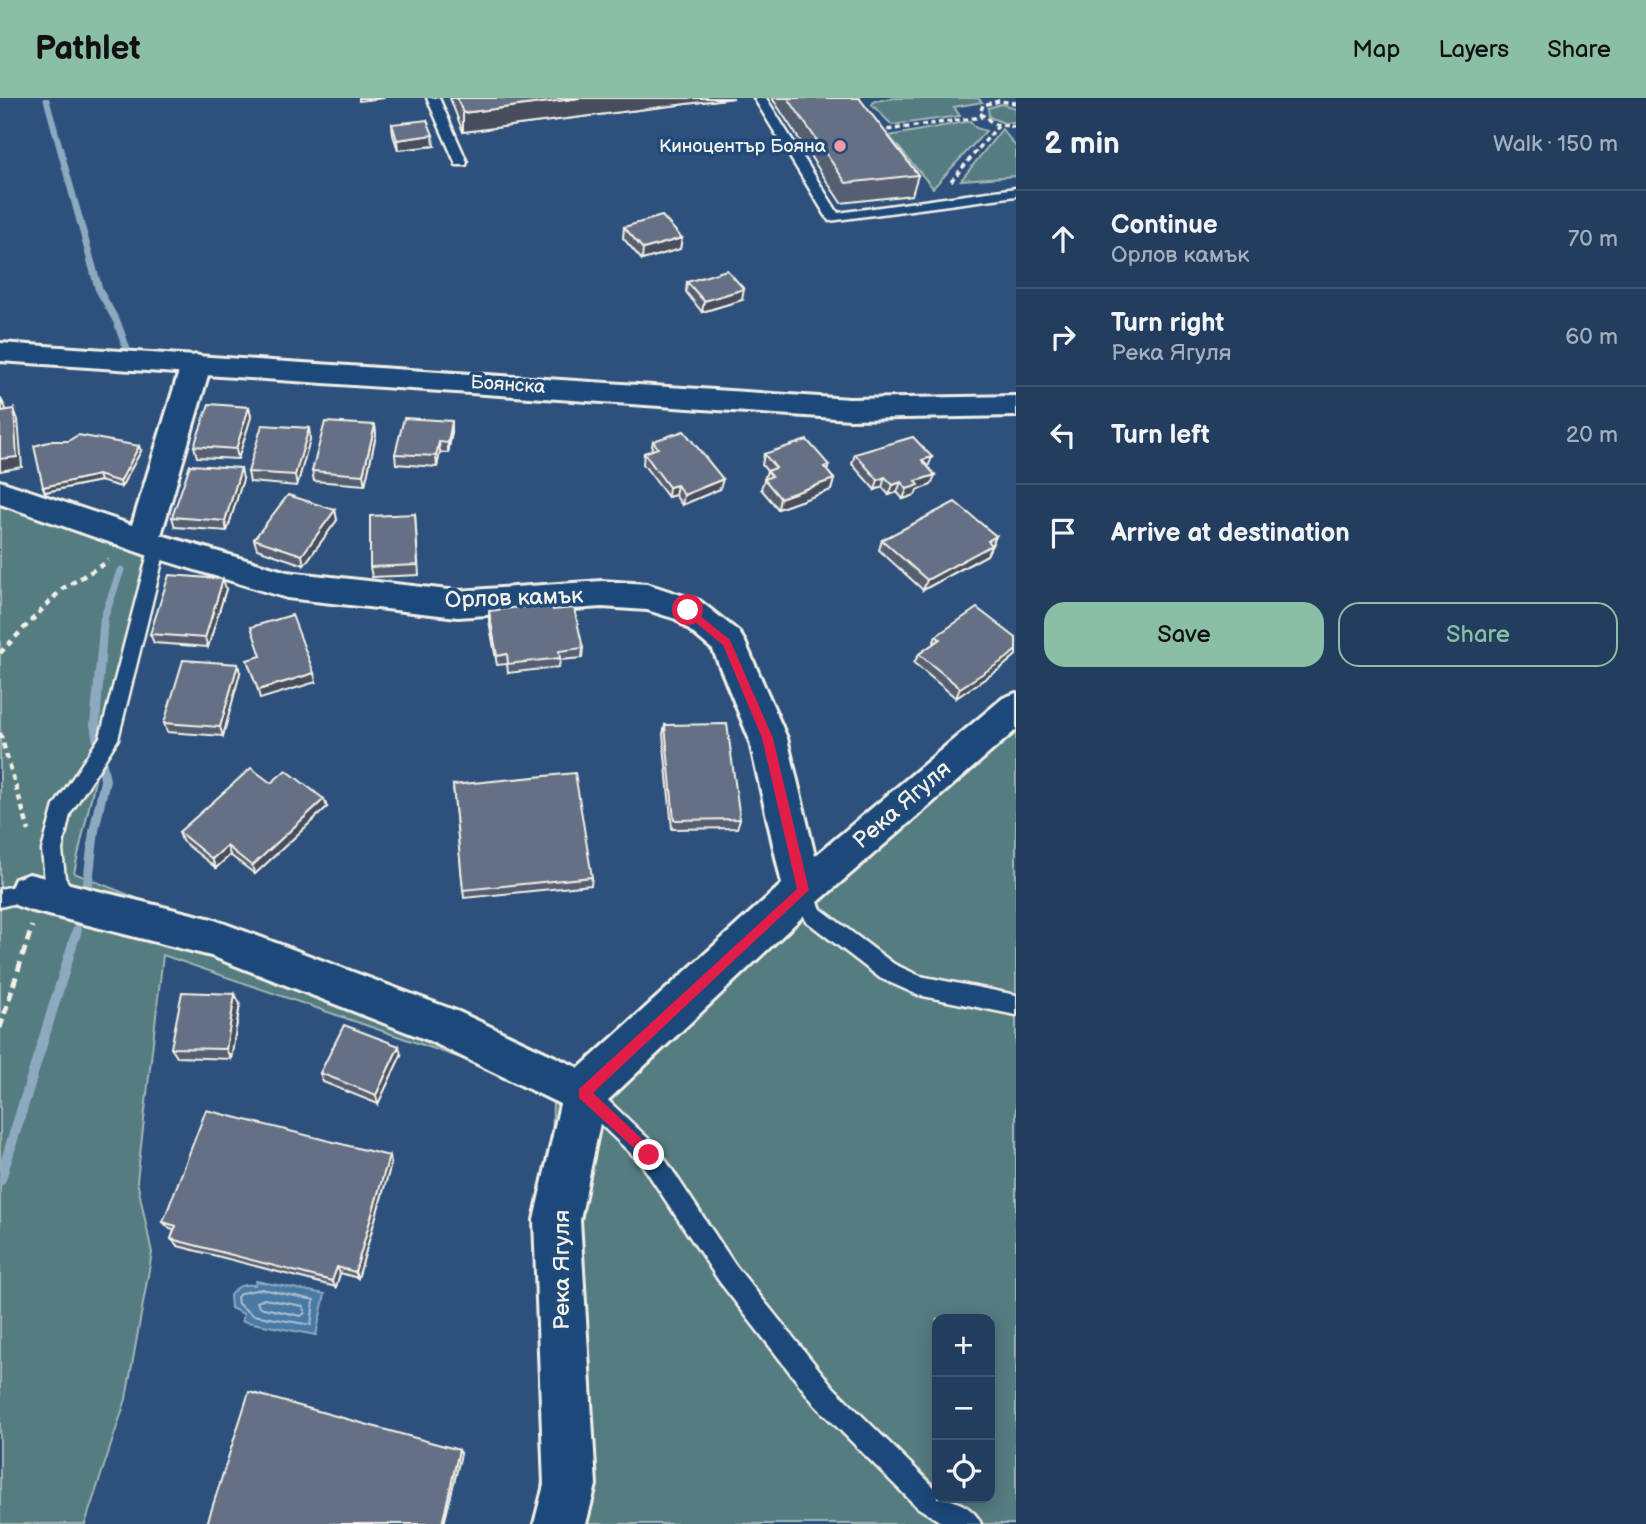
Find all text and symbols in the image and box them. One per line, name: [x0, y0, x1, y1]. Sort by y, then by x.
text: Pathlet: [35, 29, 140, 69]
text: Map: [1352, 35, 1400, 64]
text: Layers: [1438, 35, 1509, 64]
text: Share: [1547, 35, 1611, 64]
text: 2 min: [1044, 126, 1120, 162]
text: Walk · 150 m: [1493, 130, 1618, 158]
place label: Киноцентър Бояна: [659, 135, 826, 158]
marker: Киноцентър Бояна: [832, 138, 848, 154]
text: Continue: [1111, 210, 1218, 241]
icon: ahead: [1044, 220, 1082, 258]
text: 70 m: [1568, 225, 1618, 253]
text: Орлов камък: [1111, 241, 1249, 269]
text: Turn right: [1111, 308, 1224, 339]
icon: right: [1044, 318, 1082, 356]
text: 60 m: [1565, 323, 1618, 351]
text: Река Ягуля: [1111, 339, 1232, 367]
street label: Боянска: [470, 371, 546, 399]
icon: left: [1044, 416, 1082, 454]
text: Turn left: [1111, 420, 1210, 451]
text: 20 m: [1566, 421, 1618, 449]
icon: arrive: [1044, 514, 1082, 552]
text: Arrive at destination: [1111, 518, 1350, 549]
street label: Орлов камък: [444, 582, 584, 614]
route start: [672, 594, 703, 625]
button: Save: [1044, 602, 1324, 667]
button: Share: [1338, 602, 1618, 667]
street label: Река Ягуля: [847, 755, 957, 855]
route end: [633, 1139, 664, 1170]
street label: Река Ягуля: [548, 1210, 576, 1330]
map controls: [932, 1314, 995, 1503]
button: +: [932, 1314, 995, 1377]
button: −: [932, 1377, 995, 1440]
button: locate: [932, 1440, 995, 1503]

